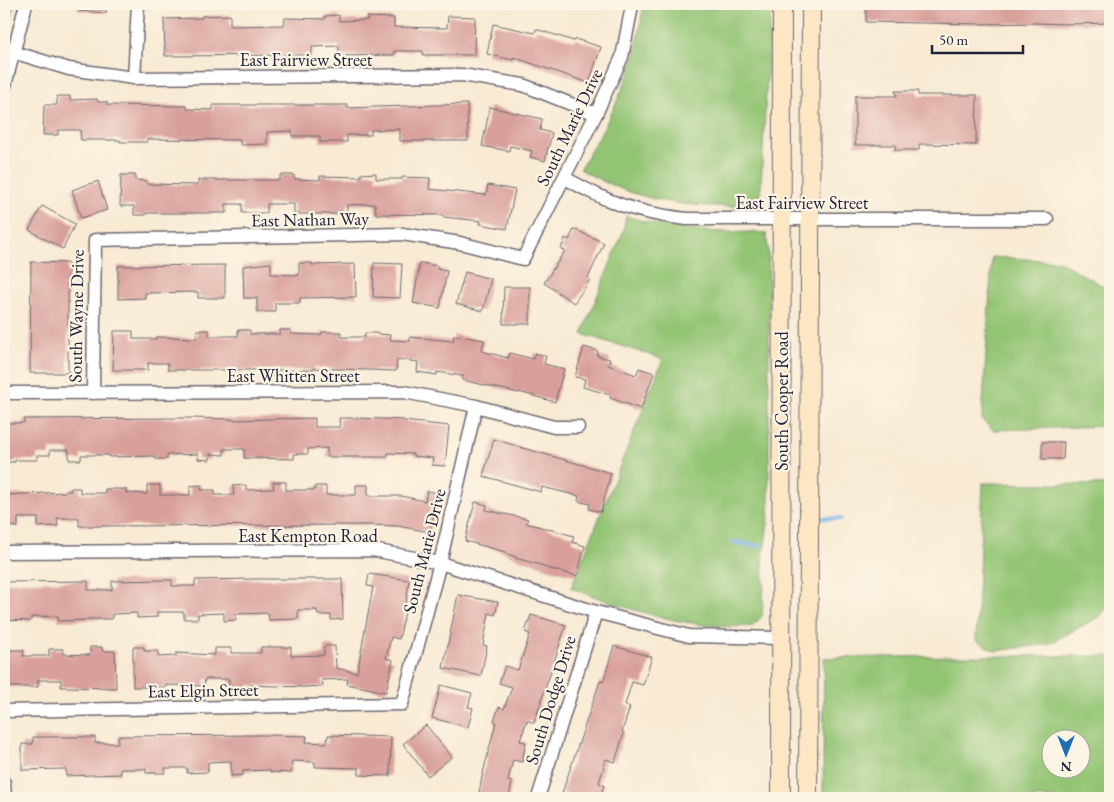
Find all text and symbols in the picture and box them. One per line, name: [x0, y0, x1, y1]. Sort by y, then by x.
scale bar: [932, 22, 1023, 54]
text: 50 m: [939, 30, 968, 49]
street label: East Fairview Street: [239, 48, 373, 71]
street label: South Marie Drive: [531, 65, 607, 189]
street label: East Fairview Street: [735, 191, 869, 214]
street label: East Nathan Way: [251, 206, 369, 232]
street label: South Wayne Drive: [63, 249, 89, 383]
street label: South Cooper Road: [770, 330, 793, 471]
street label: East Whitten Street: [226, 364, 360, 387]
street label: South Marie Drive: [397, 486, 451, 616]
street label: East Kempton Road: [238, 524, 379, 547]
street label: South Dodge Drive: [519, 633, 581, 767]
street label: East Elgin Street: [147, 678, 259, 702]
north arrow: [1042, 730, 1092, 780]
text: N: [1060, 758, 1072, 776]

